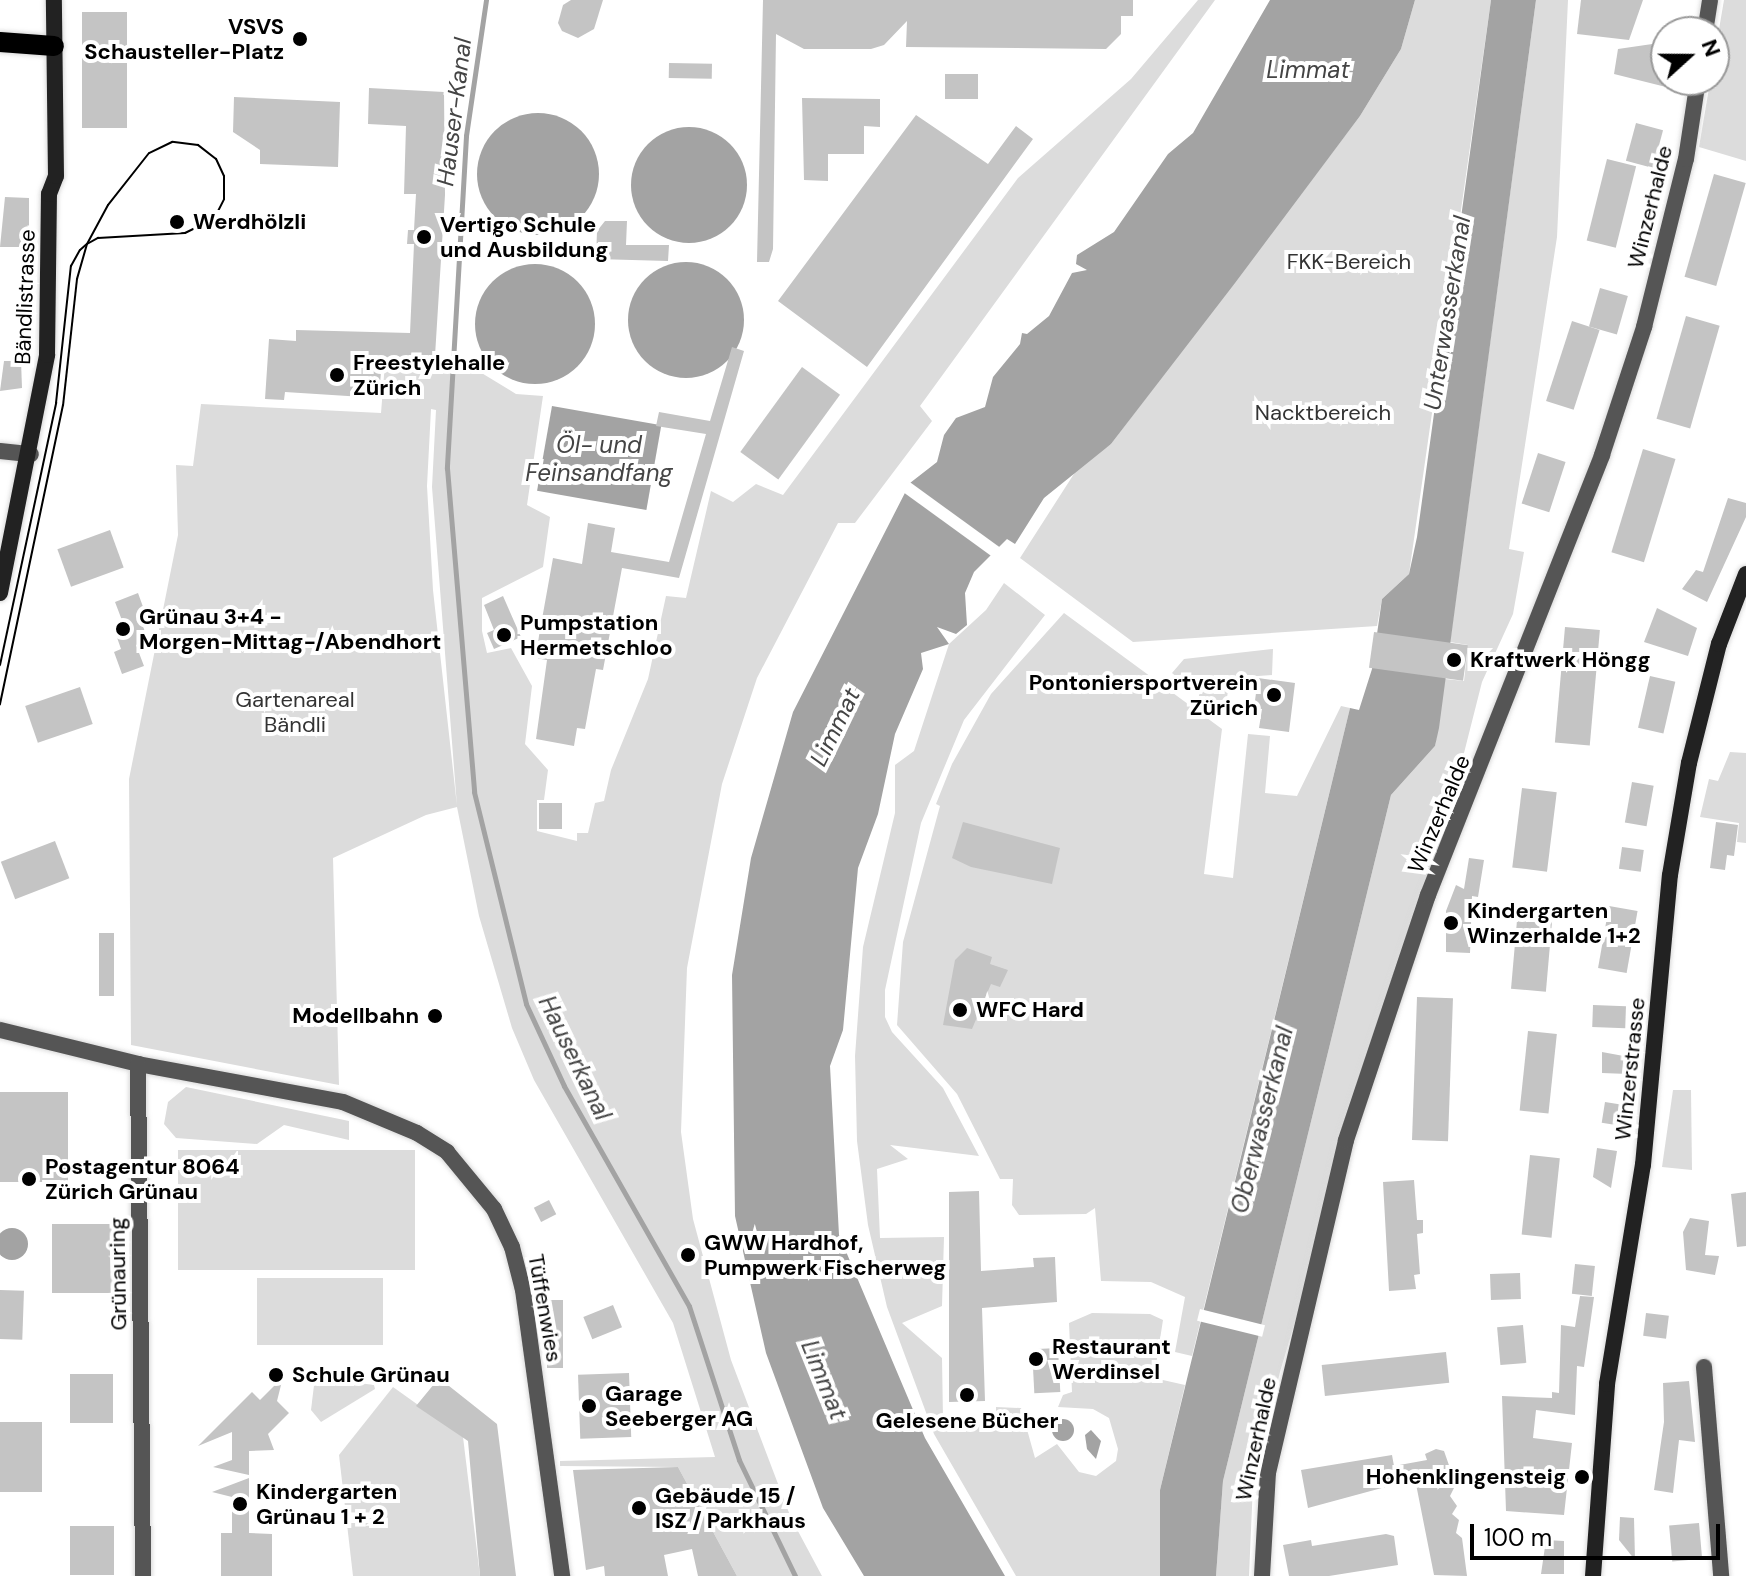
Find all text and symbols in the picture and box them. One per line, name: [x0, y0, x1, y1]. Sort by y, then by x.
place label: VSVS Schausteller-Platz: [84, 13, 284, 64]
north arrow: [1650, 16, 1730, 96]
marker: VSVS Schausteller-Platz: [291, 30, 309, 48]
text: N: [1695, 35, 1727, 61]
water label: Hauser-Kanal: [431, 36, 477, 188]
water label: Limmat: [1266, 56, 1350, 84]
street label: Winzerhalde: [1622, 143, 1678, 271]
place label: Werdhölzli: [193, 209, 306, 235]
place label: Vertigo Schule und Ausbildung: [440, 211, 608, 262]
marker: Werdhölzli: [168, 213, 186, 231]
water label: Unterwasserkanal: [1417, 214, 1477, 412]
marker: Vertigo Schule und Ausbildung: [415, 228, 433, 246]
street label: Bändlistrasse: [9, 229, 41, 365]
park label: FKK-Bereich: [1287, 249, 1411, 275]
place label: Freestylehalle Zürich: [353, 349, 505, 400]
marker: Freestylehalle Zürich: [328, 366, 346, 384]
park label: Nacktbereich: [1255, 400, 1391, 426]
water label: Öl- und Feinsandfang: [525, 431, 673, 487]
place label: Grünau 3+4 - Morgen-Mittag-/Abendhort: [139, 603, 441, 654]
place label: Pumpstation Hermetschloo: [520, 609, 673, 660]
marker: Grünau 3+4 - Morgen-Mittag-/Abendhort: [114, 620, 132, 638]
marker: Pumpstation Hermetschloo: [495, 626, 513, 644]
place label: Kraftwerk Höngg: [1470, 647, 1651, 673]
marker: Kraftwerk Höngg: [1445, 651, 1463, 669]
place label: Pontoniersportverein Zürich: [1029, 669, 1258, 720]
water label: Limmat: [804, 683, 866, 771]
park label: Gartenareal Bändli: [235, 686, 355, 738]
marker: Pontoniersportverein Zürich: [1265, 686, 1283, 704]
street label: Winzerhalde: [1402, 751, 1476, 877]
place label: Kindergarten Winzerhalde 1+2: [1467, 897, 1641, 948]
marker: Kindergarten Winzerhalde 1+2: [1442, 914, 1460, 932]
water label: Hauserkanal: [532, 991, 618, 1125]
street label: Winzerstrasse: [1609, 996, 1651, 1142]
place label: WFC Hard: [976, 997, 1084, 1023]
marker: WFC Hard: [951, 1001, 969, 1019]
place label: Modellbahn: [292, 1003, 419, 1029]
marker: Modellbahn: [426, 1007, 444, 1025]
water label: Oberwasserkanal: [1225, 1024, 1299, 1216]
place label: Postagentur 8064 Zürich Grünau: [45, 1153, 240, 1204]
marker: Postagentur 8064 Zürich Grünau: [20, 1170, 38, 1188]
street label: Grünauring: [104, 1217, 132, 1331]
place label: GWW Hardhof, Pumpwerk Fischerweg: [704, 1229, 946, 1280]
marker: GWW Hardhof, Pumpwerk Fischerweg: [679, 1246, 697, 1264]
street label: Tüffenwies: [523, 1252, 567, 1364]
place label: Restaurant Werdinsel: [1052, 1333, 1171, 1384]
water label: Limmat: [795, 1336, 853, 1424]
marker: Restaurant Werdinsel: [1027, 1350, 1045, 1368]
place label: Schule Grünau: [292, 1362, 450, 1388]
marker: Schule Grünau: [267, 1366, 285, 1384]
street label: Winzerhalde: [1230, 1375, 1282, 1503]
place label: Garage Seeberger AG: [605, 1380, 753, 1432]
marker: Gelesene Bücher: [958, 1386, 976, 1404]
marker: Garage Seeberger AG: [580, 1397, 598, 1415]
place label: Gelesene Bücher: [875, 1408, 1059, 1434]
place label: Hohenklingensteig: [1366, 1464, 1566, 1490]
marker: Hohenklingensteig: [1573, 1468, 1591, 1486]
place label: Kindergarten Grünau 1 + 2: [256, 1478, 397, 1530]
place label: Gebäude 15 / ISZ / Parkhaus: [655, 1482, 806, 1534]
marker: Kindergarten Grünau 1 + 2: [231, 1495, 249, 1513]
marker: Gebäude 15 / ISZ / Parkhaus: [630, 1499, 648, 1517]
scale bar: [1474, 1508, 1724, 1558]
text: 100 m: [1484, 1522, 1552, 1553]

